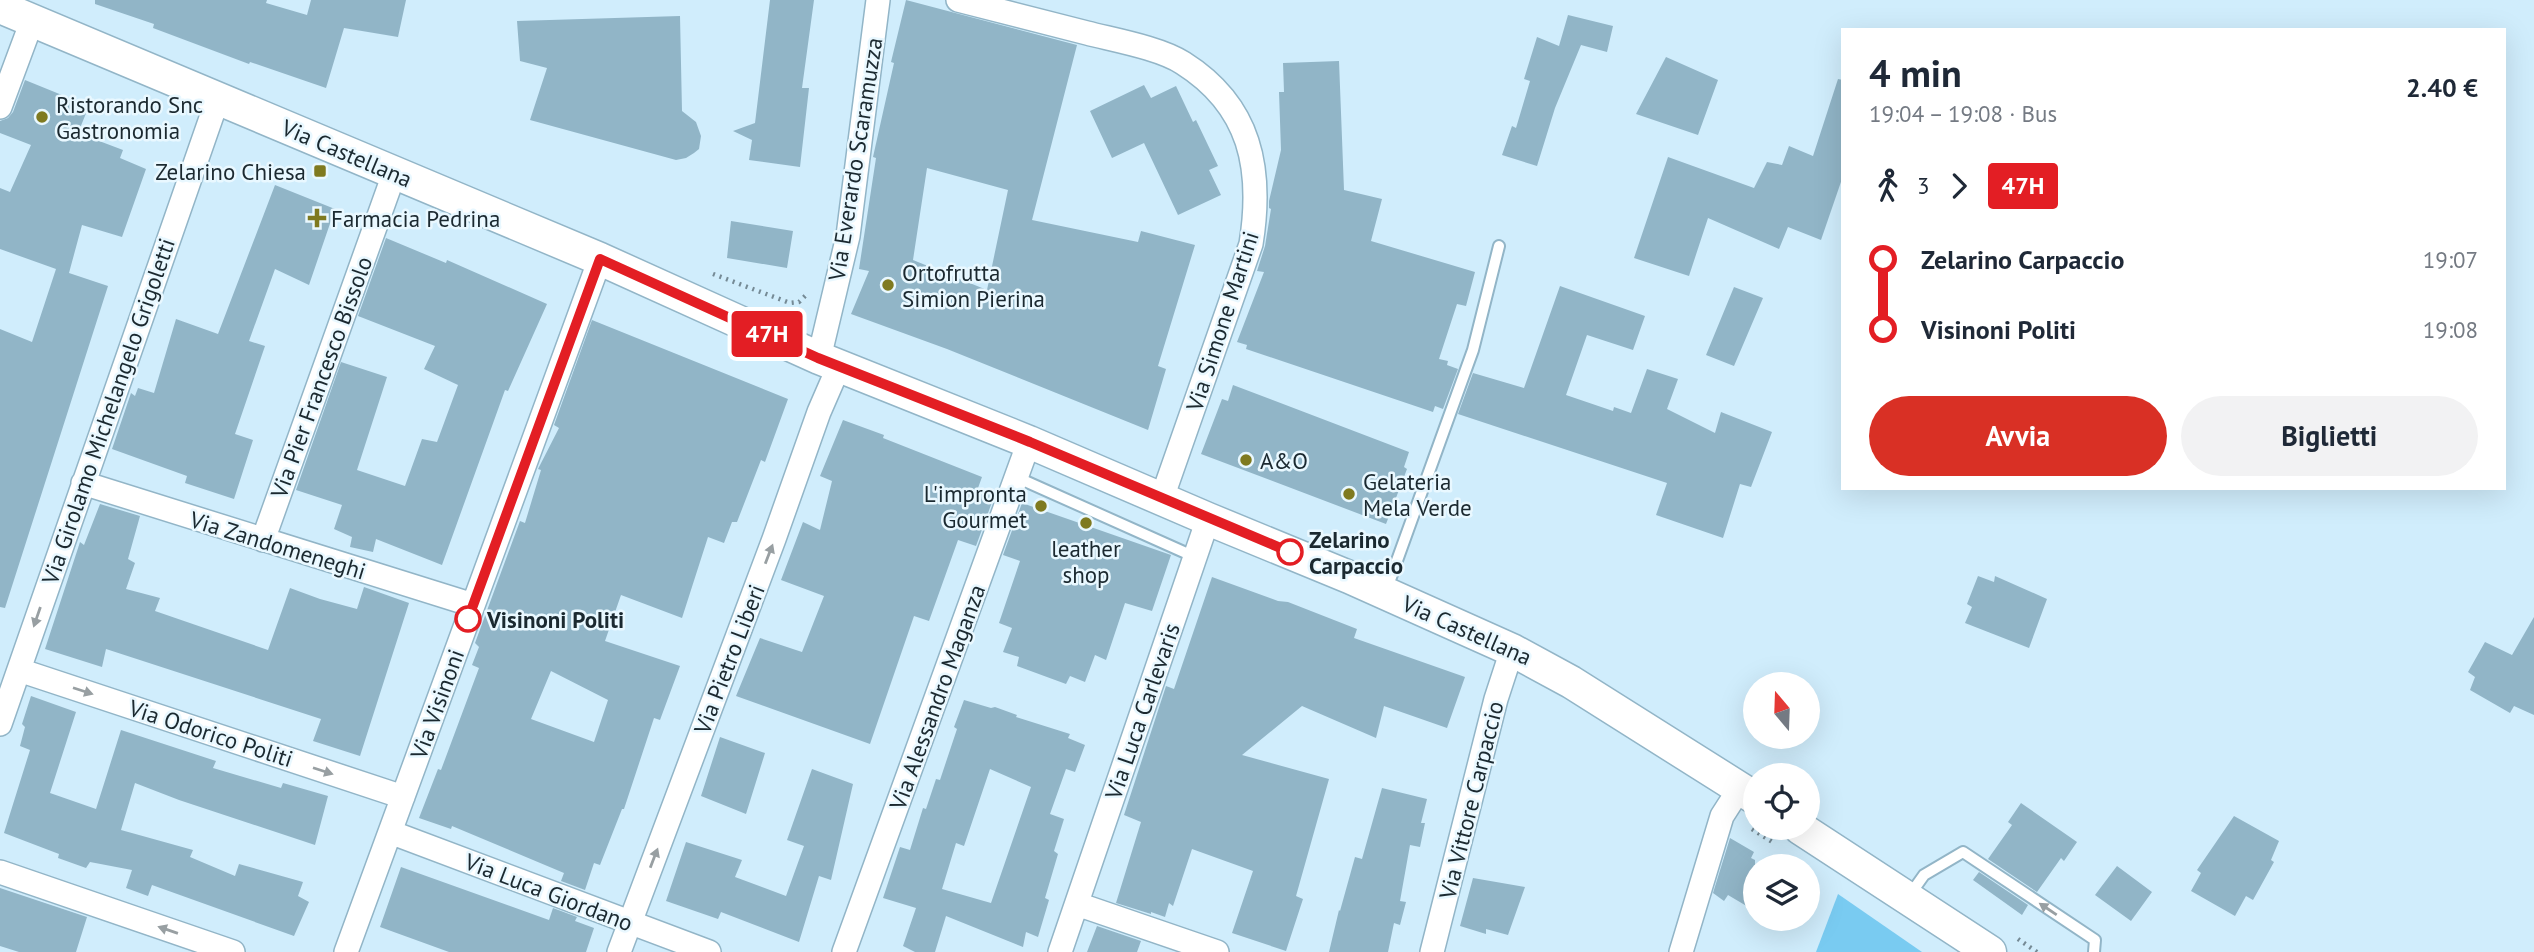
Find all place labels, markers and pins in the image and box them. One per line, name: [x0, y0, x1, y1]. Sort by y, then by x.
place label: Ristorando Snc Gastronomia: [56, 90, 203, 145]
marker: Ristorando Snc Gastronomia: [34, 109, 50, 125]
place label: Zelarino Chiesa: [155, 157, 306, 186]
marker: Zelarino Chiesa: [312, 163, 328, 179]
place label: Farmacia Pedrina: [331, 204, 500, 233]
marker: Farmacia Pedrina: [309, 210, 325, 226]
place label: Ortofrutta Simion Pierina: [902, 258, 1045, 313]
marker: Ortofrutta Simion Pierina: [880, 277, 896, 293]
place label: A&O: [1260, 446, 1308, 475]
marker: A&O: [1238, 452, 1254, 468]
place label: Gelateria Mela Verde: [1363, 467, 1472, 522]
place label: L'impronta Gourmet: [924, 479, 1027, 534]
marker: Gelateria Mela Verde: [1341, 486, 1357, 502]
marker: L'impronta Gourmet: [1033, 498, 1049, 514]
marker: leather shop: [1078, 515, 1094, 531]
place label: Zelarino Carpaccio: [1309, 525, 1403, 580]
place label: leather shop: [1051, 534, 1121, 589]
marker: Zelarino Carpaccio: [1277, 539, 1303, 565]
place label: Visinoni Politi: [486, 605, 624, 634]
marker: Visinoni Politi: [455, 606, 481, 632]

